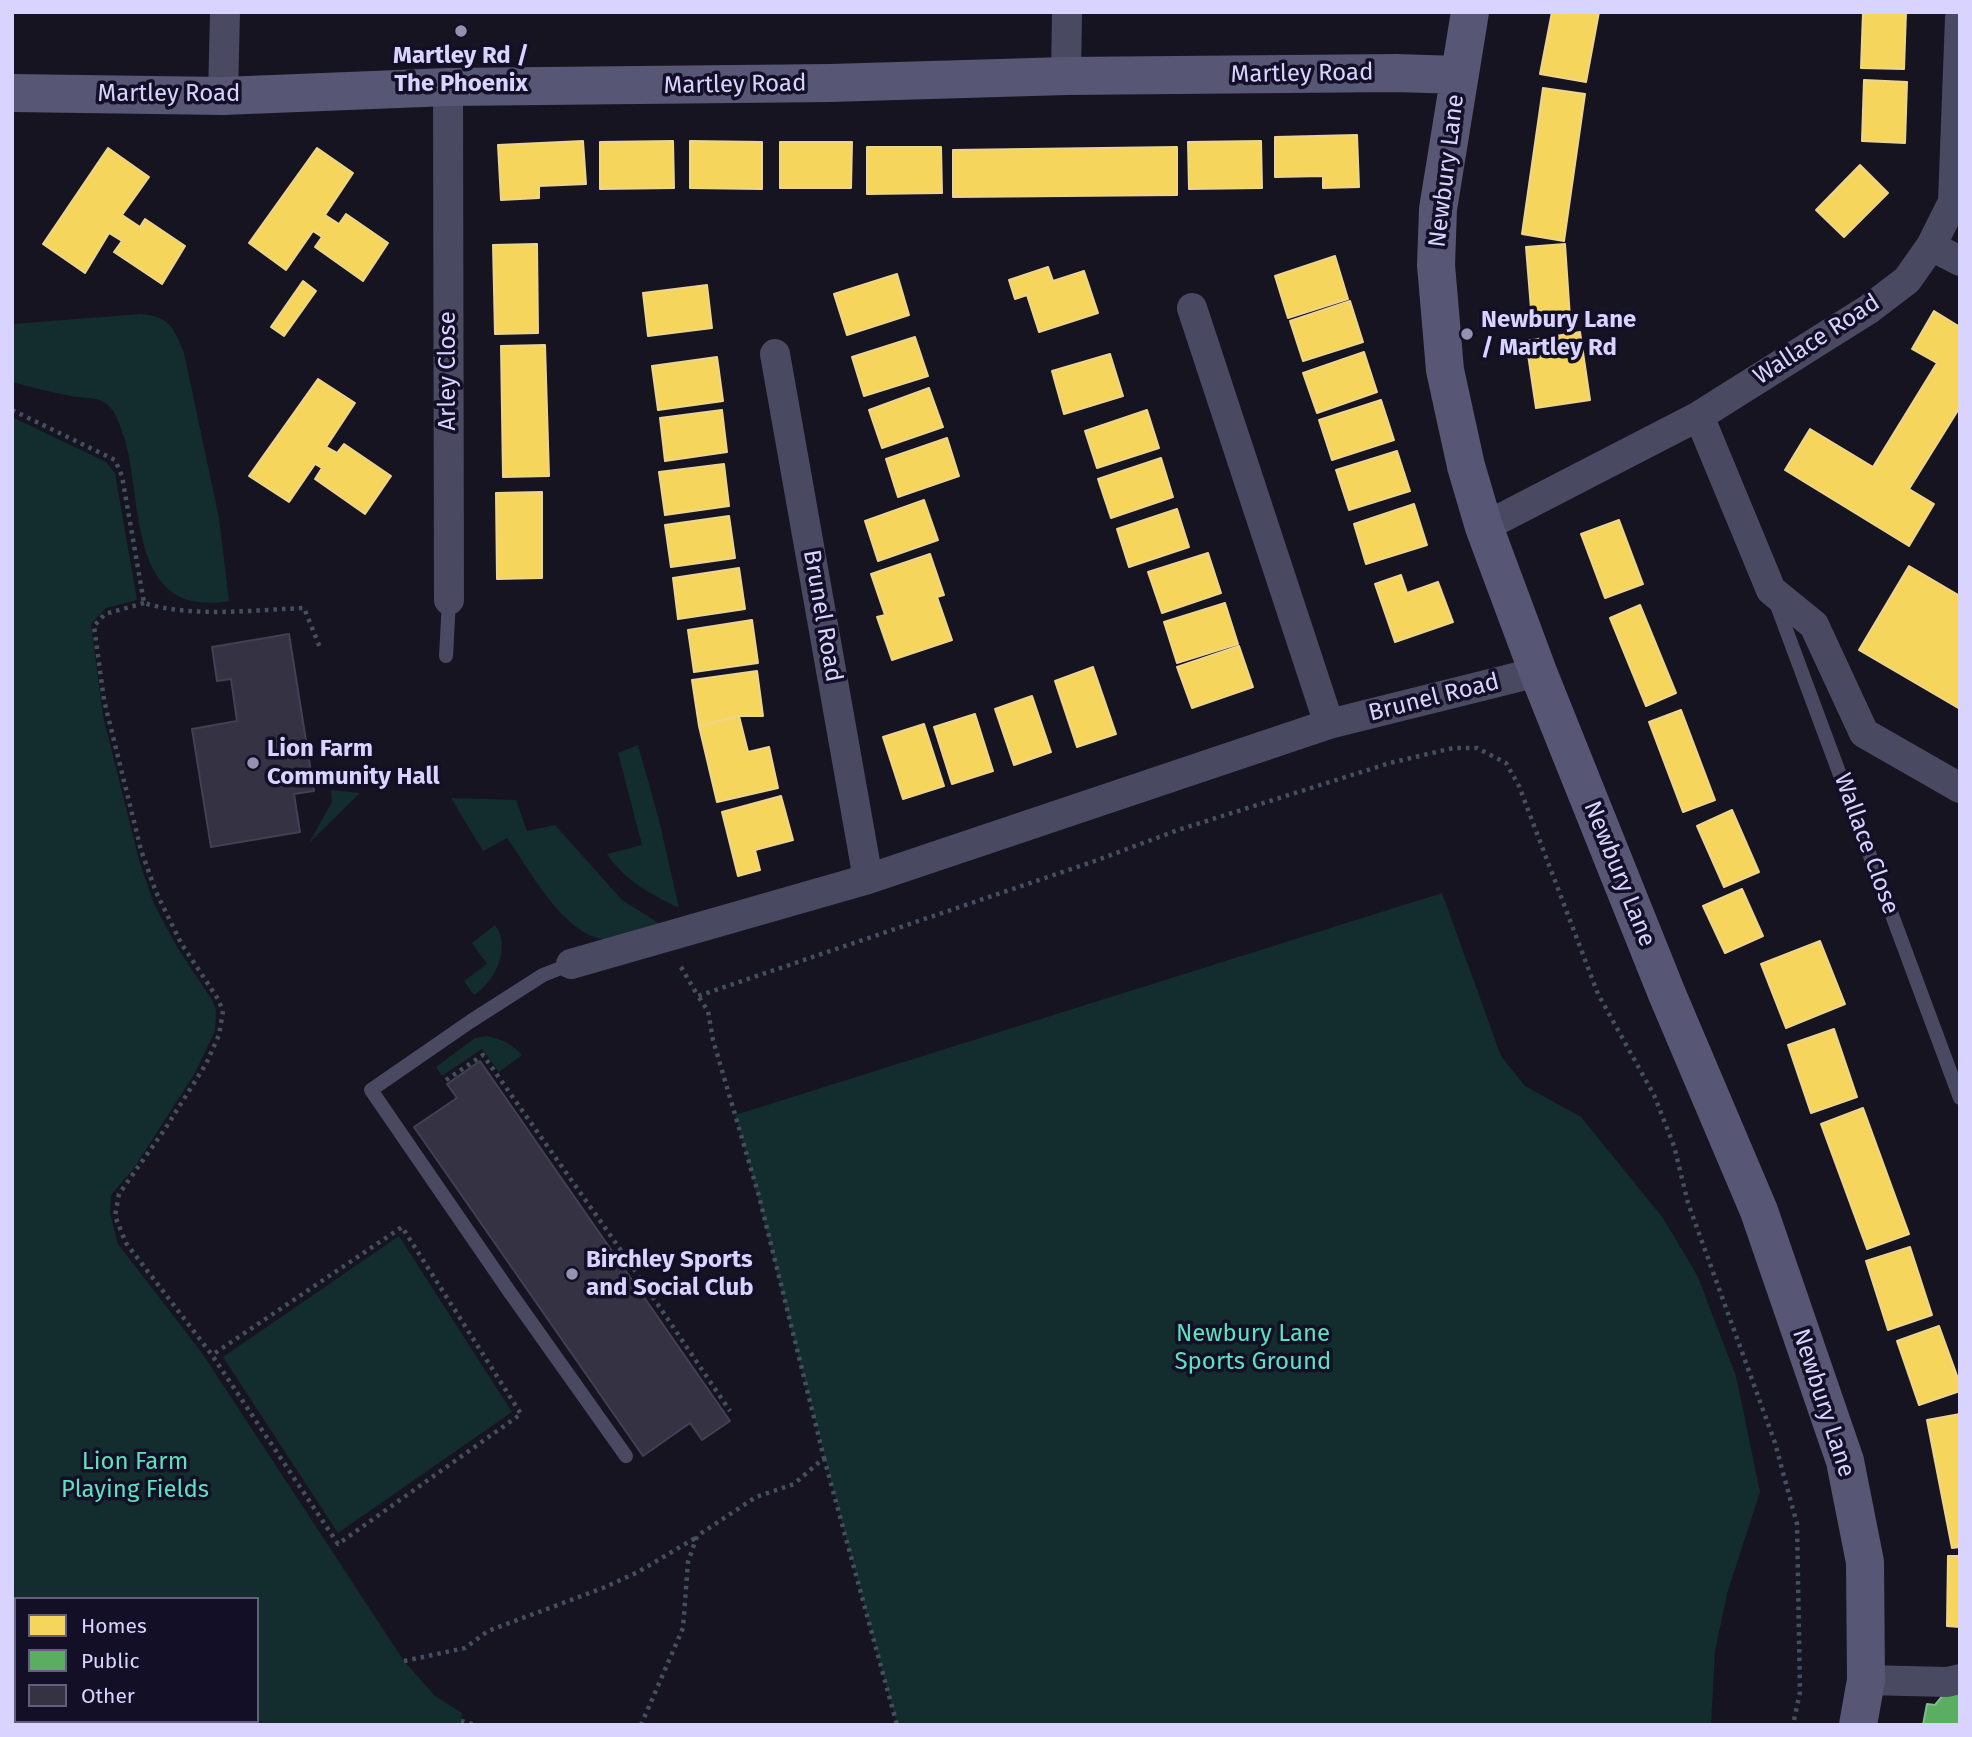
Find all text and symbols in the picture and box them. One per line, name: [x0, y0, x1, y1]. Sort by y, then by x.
marker: Martley Rd / The Phoenix: [453, 23, 469, 39]
place label: Martley Rd / The Phoenix: [393, 42, 529, 98]
street label: Martley Road: [1230, 58, 1374, 90]
street label: Martley Road: [663, 69, 807, 101]
street label: Martley Road: [98, 80, 240, 108]
street label: Newbury Lane: [1423, 93, 1471, 249]
street label: Wallace Road: [1748, 289, 1886, 391]
place label: Newbury Lane / Martley Rd: [1481, 306, 1636, 362]
street label: Arley Close: [434, 311, 462, 431]
marker: Newbury Lane / Martley Rd: [1459, 326, 1475, 342]
street label: Brunel Road: [796, 548, 848, 684]
street label: Brunel Road: [1366, 668, 1502, 728]
place label: Lion Farm Community Hall: [267, 735, 440, 791]
marker: Lion Farm Community Hall: [245, 755, 261, 771]
street label: Wallace Close: [1827, 770, 1905, 918]
street label: Newbury Lane: [1577, 797, 1661, 951]
place label: Birchley Sports and Social Club: [586, 1246, 754, 1302]
marker: Birchley Sports and Social Club: [564, 1266, 580, 1282]
park label: Newbury Lane Sports Ground: [1175, 1320, 1331, 1376]
street label: Newbury Lane: [1785, 1325, 1861, 1481]
park label: Lion Farm Playing Fields: [61, 1448, 209, 1504]
legend: [14, 1597, 259, 1723]
text: Homes: [81, 1613, 147, 1639]
text: Public: [81, 1648, 139, 1674]
text: Other: [81, 1683, 135, 1709]

